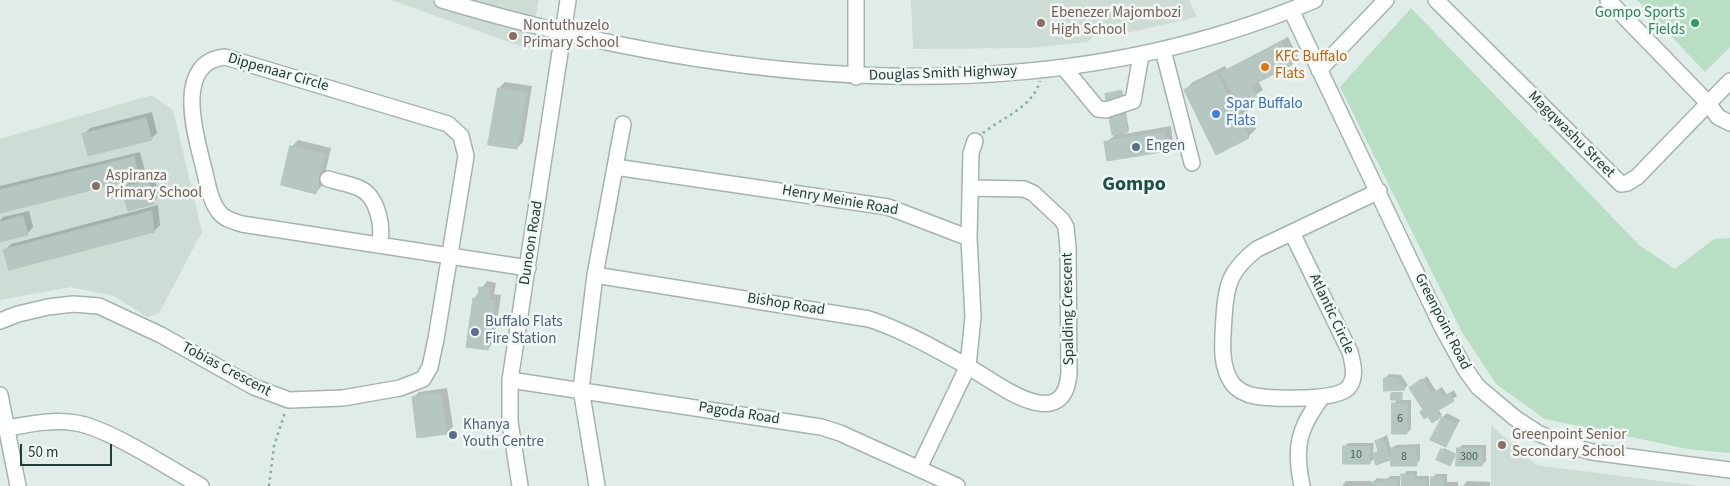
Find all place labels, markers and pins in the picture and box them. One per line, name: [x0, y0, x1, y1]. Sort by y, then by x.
place label: Ebenezer Majombozi High School: [1051, 5, 1181, 40]
place label: Gompo Sports Fields: [1595, 5, 1685, 40]
marker: Ebenezer Majombozi High School: [1035, 17, 1047, 29]
marker: Gompo Sports Fields: [1689, 17, 1701, 29]
place label: Nontuthuzelo Primary School: [523, 18, 619, 53]
marker: Nontuthuzelo Primary School: [507, 30, 519, 42]
place label: KFC Buffalo Flats: [1275, 49, 1347, 84]
marker: KFC Buffalo Flats: [1259, 61, 1271, 73]
place label: Spar Buffalo Flats: [1226, 96, 1303, 131]
marker: Spar Buffalo Flats: [1210, 108, 1222, 120]
place label: Engen: [1146, 138, 1185, 156]
marker: Engen: [1130, 141, 1142, 153]
place label: Aspiranza Primary School: [106, 168, 202, 203]
marker: Aspiranza Primary School: [90, 180, 102, 192]
place label: Buffalo Flats Fire Station: [485, 314, 563, 349]
marker: Buffalo Flats Fire Station: [469, 326, 481, 338]
place label: Khanya Youth Centre: [463, 417, 544, 452]
place label: Greenpoint Senior Secondary School: [1512, 427, 1626, 462]
marker: Khanya Youth Centre: [447, 429, 459, 441]
marker: Greenpoint Senior Secondary School: [1496, 439, 1508, 451]

